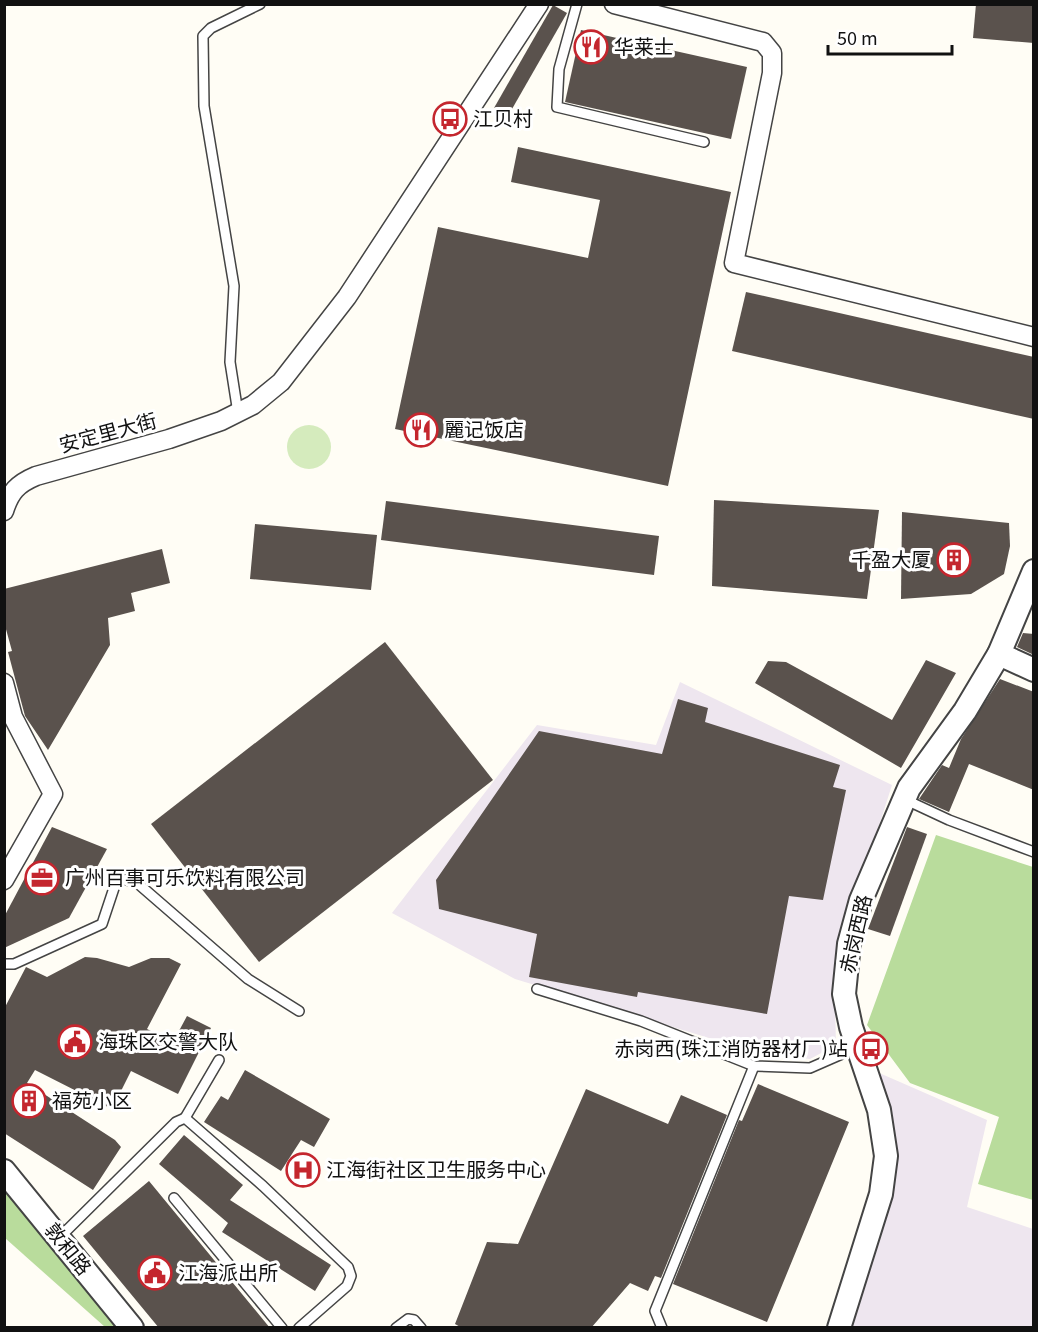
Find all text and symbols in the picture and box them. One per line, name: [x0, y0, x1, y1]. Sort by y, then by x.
scale bar: [828, 18, 952, 56]
text: 50 m: [837, 24, 878, 50]
restaurant icon: 华莱士: [573, 29, 609, 65]
place label: 华莱士: [614, 31, 674, 60]
bus stop icon: 江贝村: [432, 101, 468, 137]
place label: 江贝村: [473, 103, 533, 132]
street label: 安定里大街: [56, 405, 160, 458]
restaurant icon: 麗记饭店: [403, 412, 439, 448]
place label: 麗记饭店: [444, 414, 524, 443]
building icon: 千盈大厦: [936, 542, 972, 578]
place label: 千盈大厦: [851, 544, 931, 573]
office icon: 广州百事可乐饮料有限公司: [24, 860, 60, 896]
place label: 广州百事可乐饮料有限公司: [65, 862, 305, 891]
street label: 赤岗西路: [831, 891, 878, 976]
public building icon: 海珠区交警大队: [57, 1024, 93, 1060]
place label: 海珠区交警大队: [98, 1026, 238, 1055]
bus stop icon: 赤岗西(珠江消防器材厂)站: [853, 1031, 889, 1067]
place label: 赤岗西(珠江消防器材厂)站: [614, 1033, 848, 1062]
building icon: 福苑小区: [11, 1083, 47, 1119]
place label: 福苑小区: [52, 1085, 132, 1114]
hospital icon: 江海街社区卫生服务中心: [285, 1152, 321, 1188]
place label: 江海街社区卫生服务中心: [326, 1154, 546, 1183]
street label: 敦和路: [39, 1216, 99, 1280]
public building icon: 江海派出所: [137, 1255, 173, 1291]
place label: 江海派出所: [178, 1257, 278, 1286]

